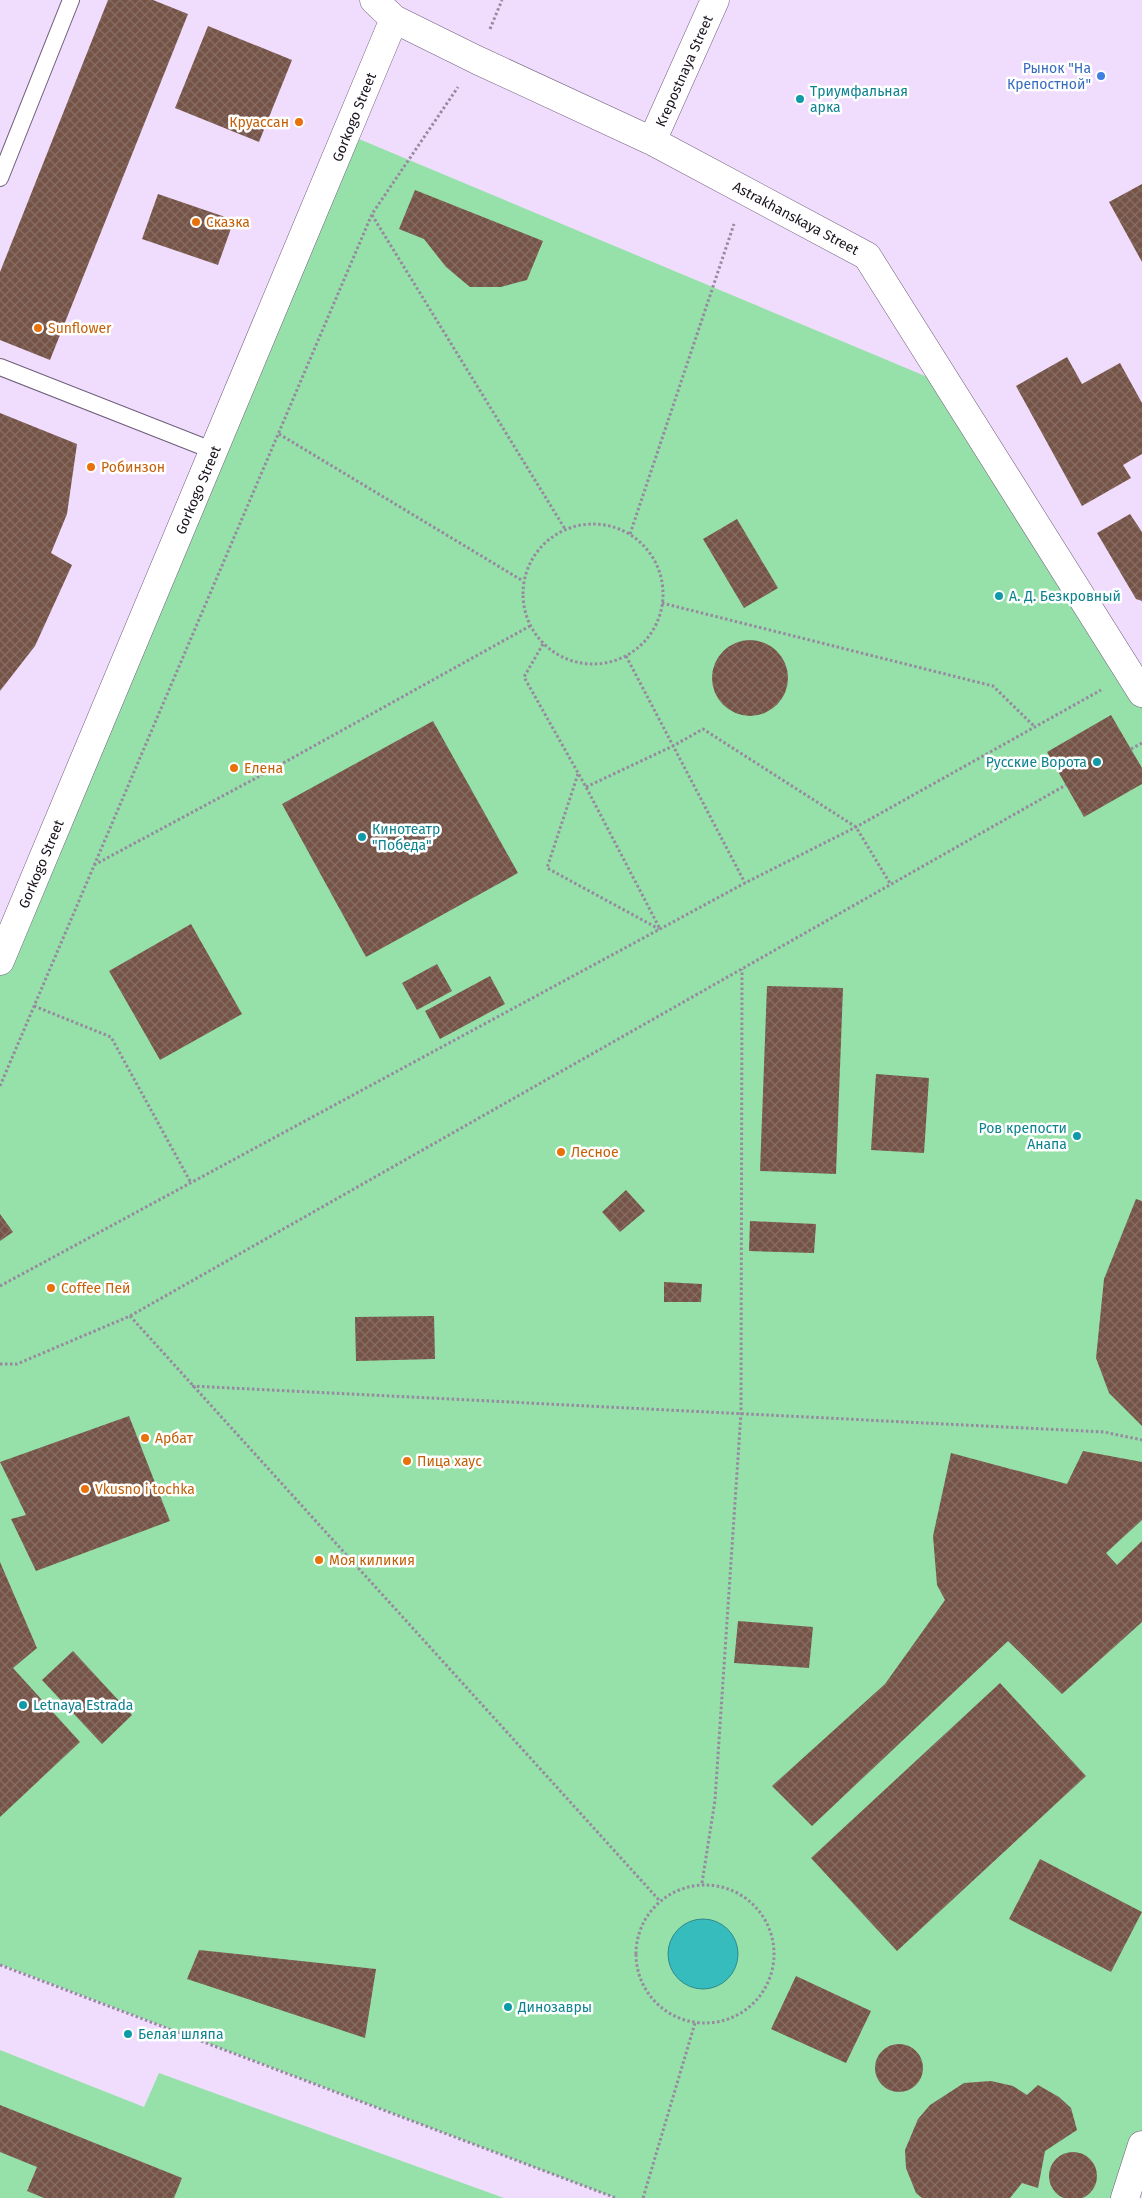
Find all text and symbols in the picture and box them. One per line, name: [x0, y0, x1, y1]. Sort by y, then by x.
street label: Krepostnaya Street: [652, 12, 717, 130]
place label: Рынок "На Крепостной": [1007, 60, 1091, 93]
street label: Gorkogo Street: [329, 69, 380, 164]
marker: Рынок "На Крепостной": [1095, 70, 1107, 82]
place label: Триумфальная арка: [810, 83, 908, 116]
marker: Триумфальная арка: [794, 93, 806, 105]
place label: Круассан: [229, 114, 289, 131]
marker: Круассан: [293, 116, 305, 128]
street label: Astrakhanskaya Street: [730, 178, 862, 259]
place label: Сказка: [206, 214, 250, 231]
marker: Сказка: [190, 216, 202, 228]
place label: Sunflower: [48, 320, 112, 337]
marker: Sunflower: [32, 322, 44, 334]
street label: Gorkogo Street: [172, 442, 225, 537]
place label: Робинзон: [101, 459, 165, 476]
marker: Робинзон: [85, 461, 97, 473]
place label: А. Д. Безкровный: [1009, 588, 1121, 605]
marker: А. Д. Безкровный: [993, 590, 1005, 602]
place label: Русские Ворота: [986, 754, 1087, 771]
marker: Русские Ворота: [1091, 756, 1103, 768]
place label: Елена: [244, 760, 283, 777]
marker: Елена: [228, 762, 240, 774]
street label: Gorkogo Street: [15, 816, 68, 911]
place label: Кинотеатр "Победа": [372, 821, 440, 854]
marker: Кинотеатр "Победа": [356, 831, 368, 843]
place label: Ров крепости Анапа: [978, 1120, 1067, 1153]
marker: Ров крепости Анапа: [1071, 1130, 1083, 1142]
place label: Лесное: [571, 1144, 619, 1161]
marker: Лесное: [555, 1146, 567, 1158]
place label: Coffee Пей: [61, 1280, 130, 1297]
marker: Coffee Пей: [45, 1282, 57, 1294]
place label: Арбат: [155, 1430, 194, 1447]
marker: Арбат: [139, 1432, 151, 1444]
place label: Пица хаус: [417, 1453, 482, 1470]
marker: Пица хаус: [401, 1455, 413, 1467]
place label: Vkusno i tochka: [95, 1481, 195, 1498]
marker: Vkusno i tochka: [79, 1483, 91, 1495]
place label: Моя киликия: [329, 1552, 415, 1569]
marker: Моя киликия: [313, 1554, 325, 1566]
place label: Letnaya Estrada: [33, 1697, 133, 1714]
marker: Letnaya Estrada: [17, 1699, 29, 1711]
place label: Динозавры: [517, 1999, 592, 2016]
marker: Динозавры: [502, 2001, 514, 2013]
place label: Белая шляпа: [138, 2026, 224, 2043]
marker: Белая шляпа: [122, 2028, 134, 2040]

